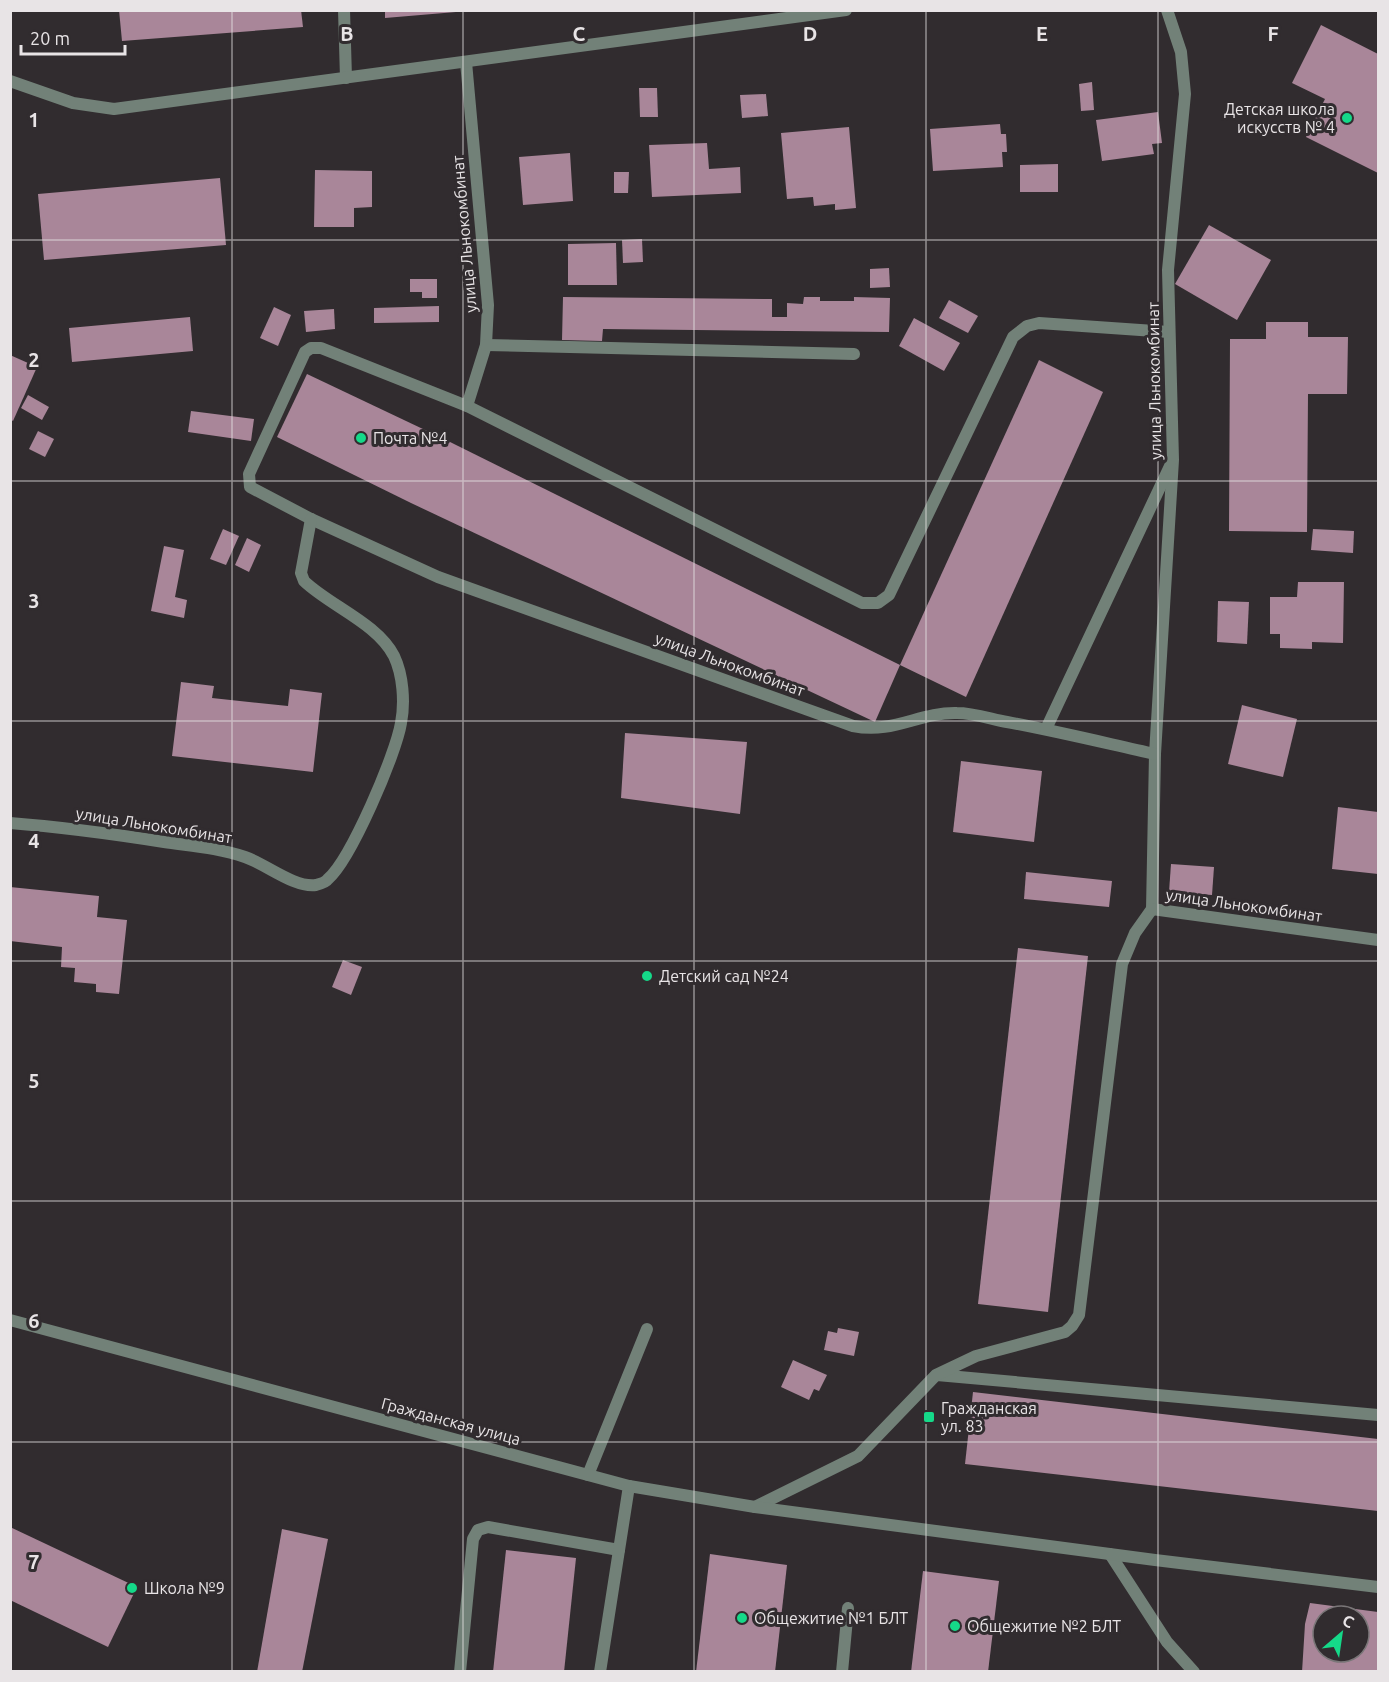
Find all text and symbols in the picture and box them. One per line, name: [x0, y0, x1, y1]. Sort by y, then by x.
scale bar: [21, 18, 124, 56]
text: B: [340, 22, 354, 45]
text: C: [573, 22, 586, 45]
text: D: [803, 22, 817, 45]
text: E: [1036, 22, 1048, 45]
text: F: [1267, 22, 1279, 45]
text: 20 m: [30, 28, 70, 48]
place label: Детская школа искусств № 4: [1224, 100, 1335, 136]
text: 1: [28, 108, 40, 131]
marker: Детская школа искусств № 4: [1340, 111, 1354, 125]
street label: улица Льнокомбинат: [448, 155, 480, 313]
street label: улица Льнокомбинат: [1144, 302, 1164, 460]
text: 2: [28, 348, 40, 371]
place label: Почта №4: [373, 429, 447, 447]
marker: Почта №4: [354, 431, 368, 445]
text: 3: [28, 589, 40, 612]
street label: улица Льнокомбинат: [653, 629, 807, 699]
street label: улица Льнокомбинат: [75, 804, 233, 846]
text: 4: [28, 829, 40, 852]
street label: улица Льнокомбинат: [1165, 885, 1323, 925]
place label: Детский сад №24: [659, 967, 789, 985]
marker: Детский сад №24: [640, 969, 654, 983]
text: 5: [28, 1069, 40, 1092]
text: 6: [28, 1309, 40, 1332]
street label: Гражданская улица: [379, 1394, 523, 1448]
place label: Гражданская ул. 83: [941, 1399, 1037, 1435]
marker: Гражданская ул. 83: [922, 1410, 936, 1424]
text: 7: [28, 1550, 40, 1573]
place label: Школа №9: [144, 1579, 225, 1597]
marker: Школа №9: [125, 1581, 139, 1595]
north arrow: [1311, 1604, 1371, 1664]
place label: Общежитие №1 БЛТ: [754, 1609, 908, 1627]
marker: Общежитие №1 БЛТ: [735, 1611, 749, 1625]
text: С: [1339, 1611, 1357, 1631]
place label: Общежитие №2 БЛТ: [967, 1617, 1121, 1635]
marker: Общежитие №2 БЛТ: [948, 1619, 962, 1633]

